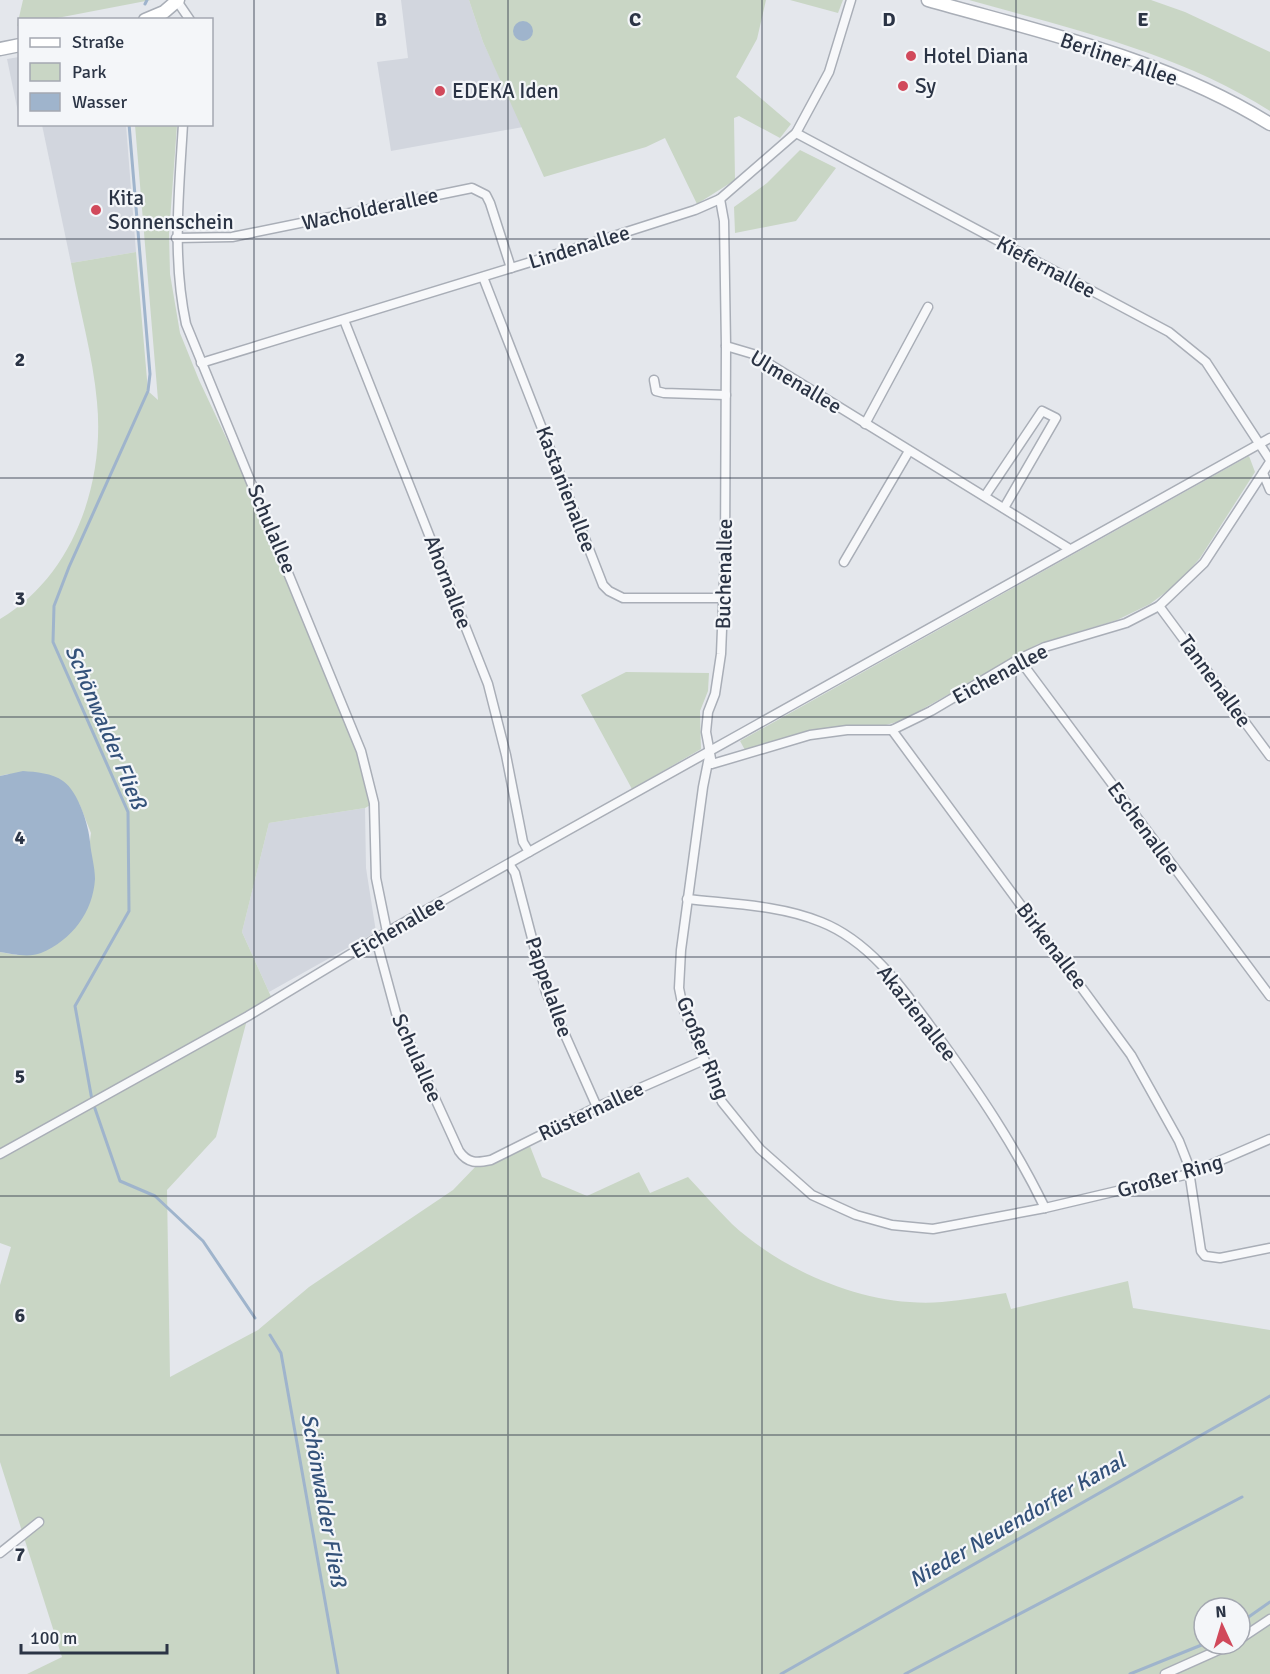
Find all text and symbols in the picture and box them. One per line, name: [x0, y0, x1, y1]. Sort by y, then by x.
text: B: [375, 7, 387, 32]
text: C: [629, 7, 641, 32]
text: D: [882, 7, 896, 32]
text: E: [1137, 7, 1149, 32]
legend: [18, 18, 213, 126]
street label: Berliner Allee: [1057, 27, 1181, 91]
text: Straße: [72, 31, 124, 53]
place label: Hotel Diana: [923, 43, 1028, 69]
marker: Hotel Diana: [904, 49, 918, 63]
text: Park: [72, 61, 107, 83]
place label: Sy: [915, 73, 936, 99]
place label: EDEKA Iden: [452, 78, 559, 104]
marker: Sy: [896, 79, 910, 93]
marker: EDEKA Iden: [433, 84, 447, 98]
text: Wasser: [72, 91, 128, 113]
street label: Wacholderallee: [299, 182, 441, 236]
place label: Kita Sonnenschein: [108, 185, 234, 235]
marker: Kita Sonnenschein: [89, 203, 103, 217]
street label: Lindenallee: [525, 219, 633, 275]
street label: Kiefernallee: [992, 230, 1100, 304]
street label: Ulmenallee: [745, 344, 847, 420]
text: 2: [15, 347, 25, 372]
street label: Kastanienallee: [530, 422, 602, 556]
street label: Schulallee: [242, 481, 302, 577]
street label: Buchenallee: [710, 518, 738, 630]
street label: Ahornallee: [418, 532, 478, 632]
text: 3: [15, 586, 25, 611]
street label: Tannenallee: [1173, 630, 1257, 732]
street label: Eichenallee: [948, 638, 1052, 710]
water label: Schönwalder Fließ: [59, 641, 153, 815]
street label: Eschenallee: [1102, 777, 1186, 879]
text: 4: [15, 825, 26, 850]
street label: Eichenallee: [346, 890, 450, 964]
street label: Birkenallee: [1011, 898, 1093, 994]
street label: Pappelallee: [520, 933, 578, 1041]
street label: Akazienallee: [871, 960, 963, 1066]
street label: Großer Ring: [671, 993, 735, 1103]
street label: Schulallee: [386, 1010, 448, 1106]
text: 5: [15, 1064, 25, 1089]
street label: Rüsternallee: [534, 1075, 648, 1147]
street label: Großer Ring: [1114, 1149, 1226, 1203]
text: 6: [15, 1303, 26, 1328]
water label: Schönwalder Fließ: [296, 1411, 353, 1591]
water label: Nieder Neuendorfer Kanal: [904, 1446, 1131, 1593]
text: 7: [15, 1542, 26, 1567]
north arrow: [1192, 1596, 1252, 1656]
text: N: [1215, 1602, 1227, 1622]
scale bar: [21, 1617, 166, 1655]
text: 100 m: [30, 1627, 77, 1649]

